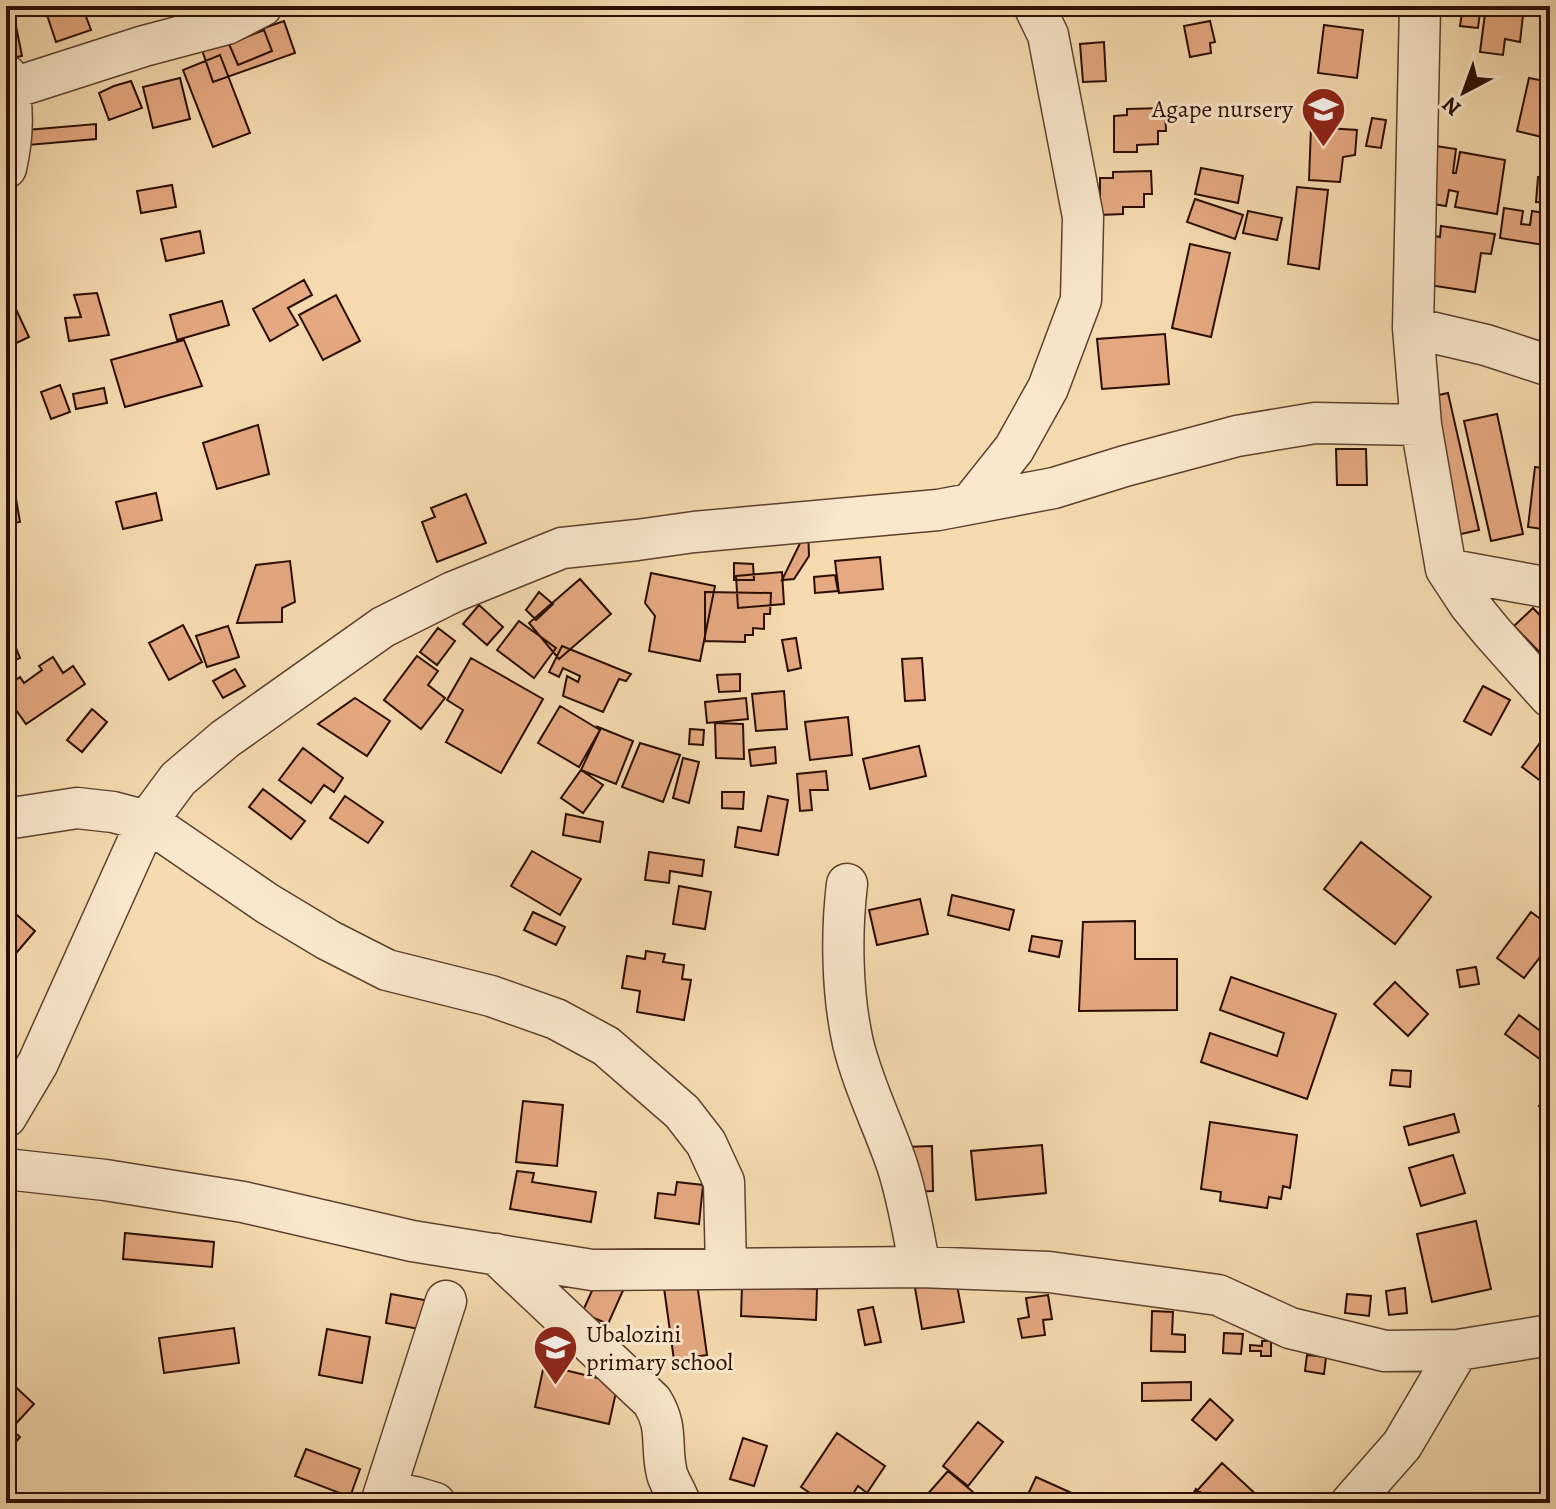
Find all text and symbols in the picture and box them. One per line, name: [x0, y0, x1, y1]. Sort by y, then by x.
north arrow: [1424, 52, 1504, 132]
school or university icon: Agape nursery: [1300, 85, 1348, 148]
text: N: [1436, 90, 1467, 123]
place label: Agape nursery: [1151, 93, 1293, 125]
place label: Ubalozini primary school: [586, 1318, 733, 1378]
school or university icon: Ubalozini primary school: [531, 1324, 579, 1387]

